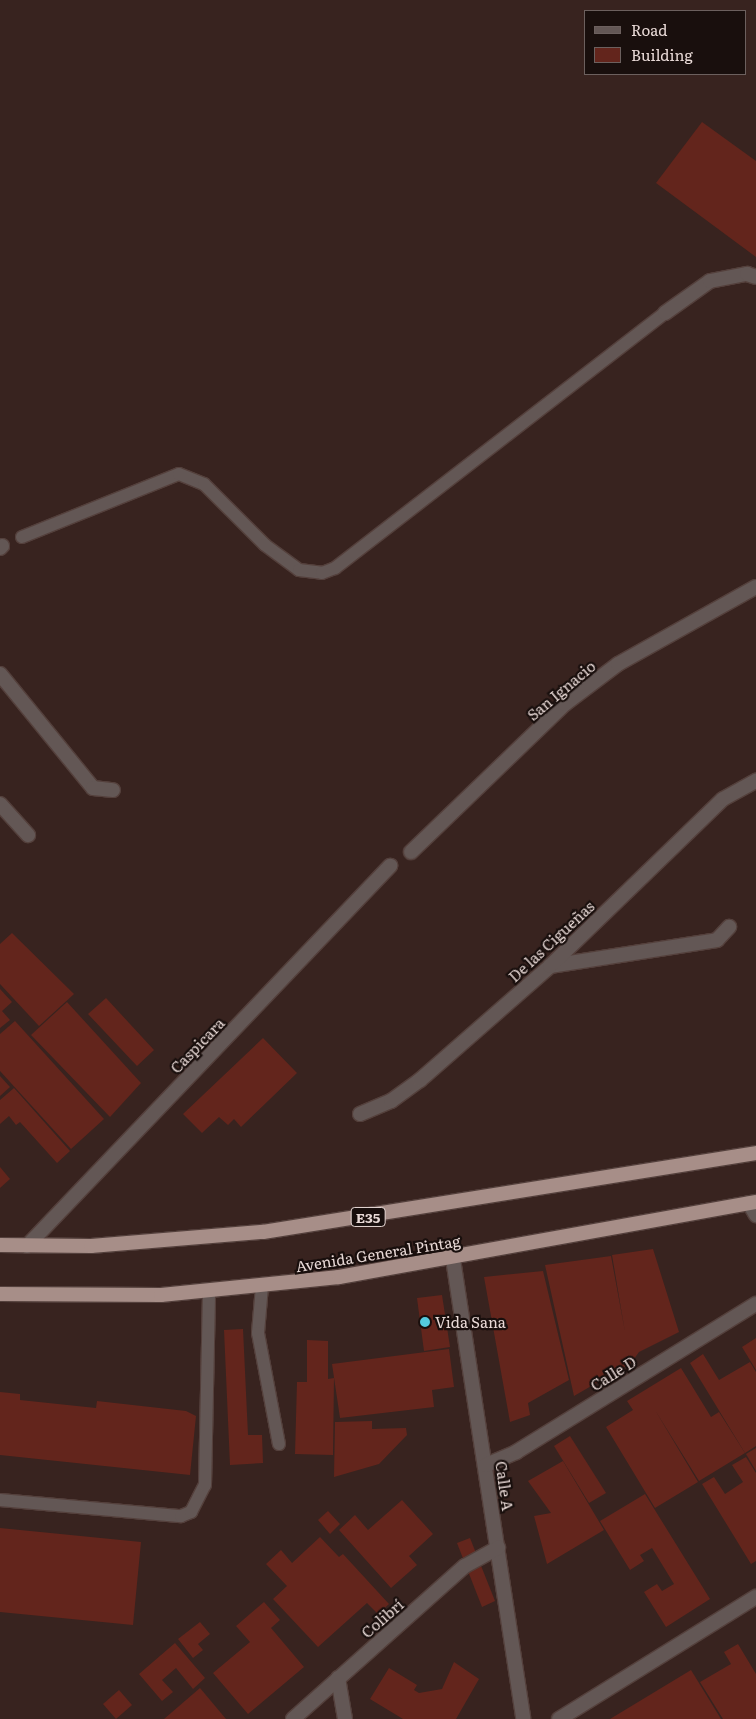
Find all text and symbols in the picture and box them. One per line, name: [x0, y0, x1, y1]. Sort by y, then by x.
legend: [584, 10, 746, 75]
text: Road: [631, 18, 667, 41]
text: Building: [631, 43, 693, 66]
street label: San Ignacio: [523, 656, 599, 724]
street label: De las Cigueñas: [504, 897, 598, 985]
street label: Caspicara: [166, 1014, 228, 1076]
road number: E35: [350, 1206, 386, 1228]
street label: Avenida General Pintag: [294, 1231, 462, 1275]
place label: Vida Sana: [435, 1313, 506, 1331]
marker: Vida Sana: [419, 1316, 431, 1328]
street label: Calle D: [587, 1352, 639, 1394]
street label: Calle A: [493, 1460, 517, 1512]
street label: Colibrí: [357, 1595, 407, 1641]

